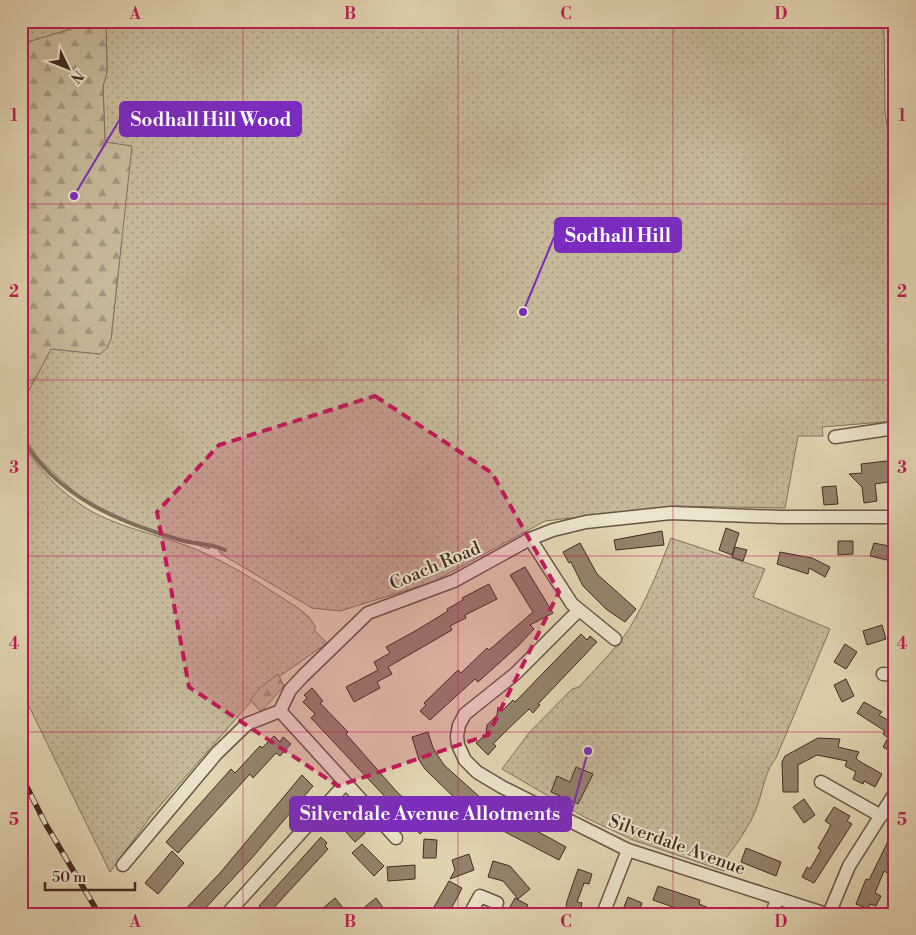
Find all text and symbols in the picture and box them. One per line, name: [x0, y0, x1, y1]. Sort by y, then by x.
text: A: [128, 4, 141, 24]
text: B: [344, 4, 356, 24]
text: C: [560, 4, 572, 24]
text: D: [775, 4, 788, 24]
north arrow: [42, 42, 92, 92]
text: N: [66, 66, 87, 86]
callout: Sodhall Hill Wood: [120, 102, 301, 136]
text: 1: [10, 106, 18, 126]
text: 1: [898, 106, 906, 126]
text: Sodhall Hill Wood: [130, 108, 292, 132]
callout: Sodhall Hill: [555, 218, 681, 252]
text: Sodhall Hill: [565, 224, 671, 248]
text: 2: [9, 282, 19, 302]
text: 2: [897, 282, 907, 302]
text: 3: [9, 458, 19, 478]
text: 3: [897, 458, 907, 478]
street label: Coach Road: [386, 536, 485, 595]
text: 4: [9, 634, 20, 654]
text: 4: [897, 634, 908, 654]
callout: Silverdale Avenue Allotments: [290, 797, 571, 831]
text: Silverdale Avenue Allotments: [300, 802, 560, 826]
text: 5: [9, 810, 19, 830]
street label: Silverdale Avenue: [605, 810, 749, 880]
text: 5: [897, 810, 907, 830]
scale bar: [45, 860, 135, 892]
text: 50 m: [52, 868, 86, 887]
text: A: [128, 912, 141, 932]
text: B: [344, 912, 356, 932]
text: C: [560, 912, 572, 932]
text: D: [775, 912, 788, 932]

